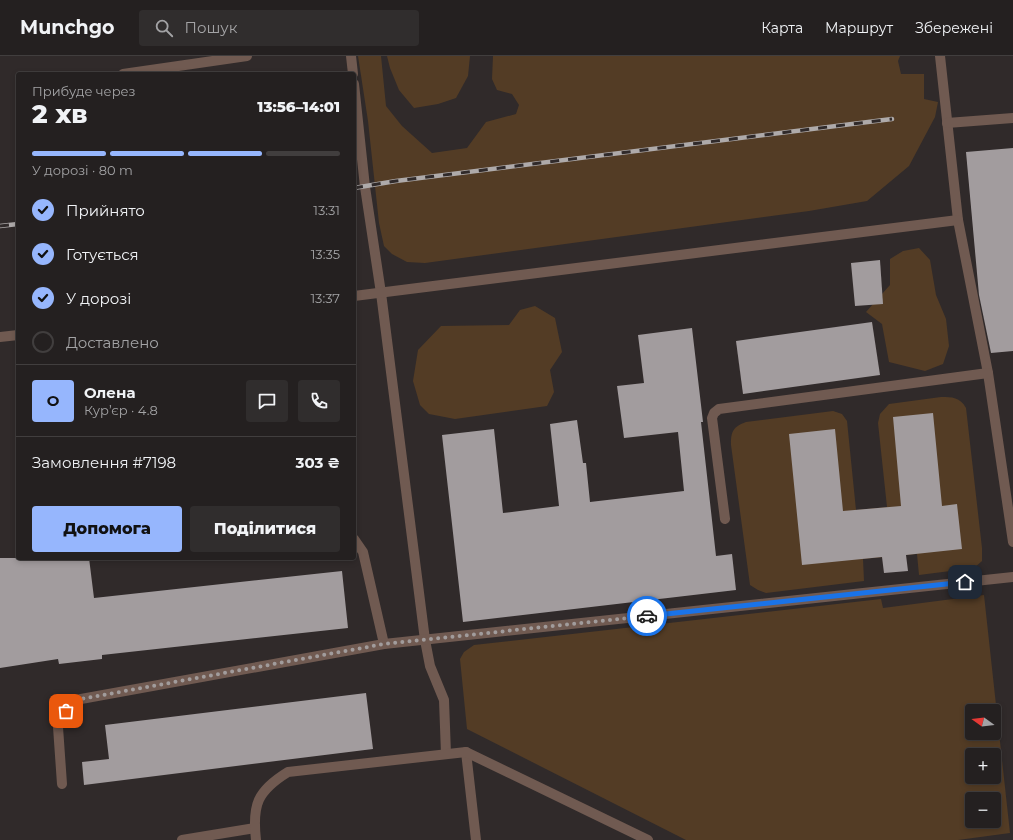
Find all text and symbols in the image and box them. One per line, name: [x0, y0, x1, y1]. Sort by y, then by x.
search box: [139, 10, 419, 46]
text: Munchgo: [20, 16, 115, 39]
icon: search: [153, 17, 175, 39]
text: Пошук: [185, 18, 237, 37]
text: Карта: [761, 19, 803, 37]
text: Маршрут: [825, 19, 893, 37]
text: Збережені: [915, 19, 993, 37]
text: Прибуде через: [32, 83, 136, 99]
text: 13:56–14:01: [257, 97, 340, 116]
text: 2 хв: [32, 98, 88, 130]
text: У дорозі · 80 m: [32, 162, 133, 178]
icon: check: [32, 199, 54, 221]
text: Прийнято: [66, 201, 145, 220]
text: 13:31: [313, 202, 340, 218]
icon: check: [32, 243, 54, 265]
text: Готується: [66, 245, 139, 264]
text: 13:35: [311, 246, 340, 262]
icon: check: [32, 287, 54, 309]
text: У дорозі: [66, 289, 131, 308]
text: 13:37: [310, 290, 340, 306]
text: Доставлено: [66, 333, 159, 352]
button: chat: [246, 380, 288, 422]
button: phone: [298, 380, 340, 422]
text: Олена: [84, 383, 135, 402]
text: О: [47, 391, 59, 410]
text: Кур’єр · 4.8: [84, 402, 158, 418]
text: Замовлення #7198: [32, 453, 176, 472]
text: 303 ₴: [296, 453, 340, 472]
button: Допомога: [32, 506, 182, 552]
button: Поділитися: [190, 506, 340, 552]
pin: [948, 565, 982, 599]
icon: home: [954, 571, 976, 593]
courier: [627, 596, 667, 636]
icon: car: [636, 605, 658, 627]
pin: [49, 694, 83, 728]
icon: bag: [55, 700, 77, 722]
north arrow: [965, 704, 1001, 740]
map controls: [965, 704, 1001, 828]
button: +: [965, 748, 1001, 784]
button: −: [965, 792, 1001, 828]

